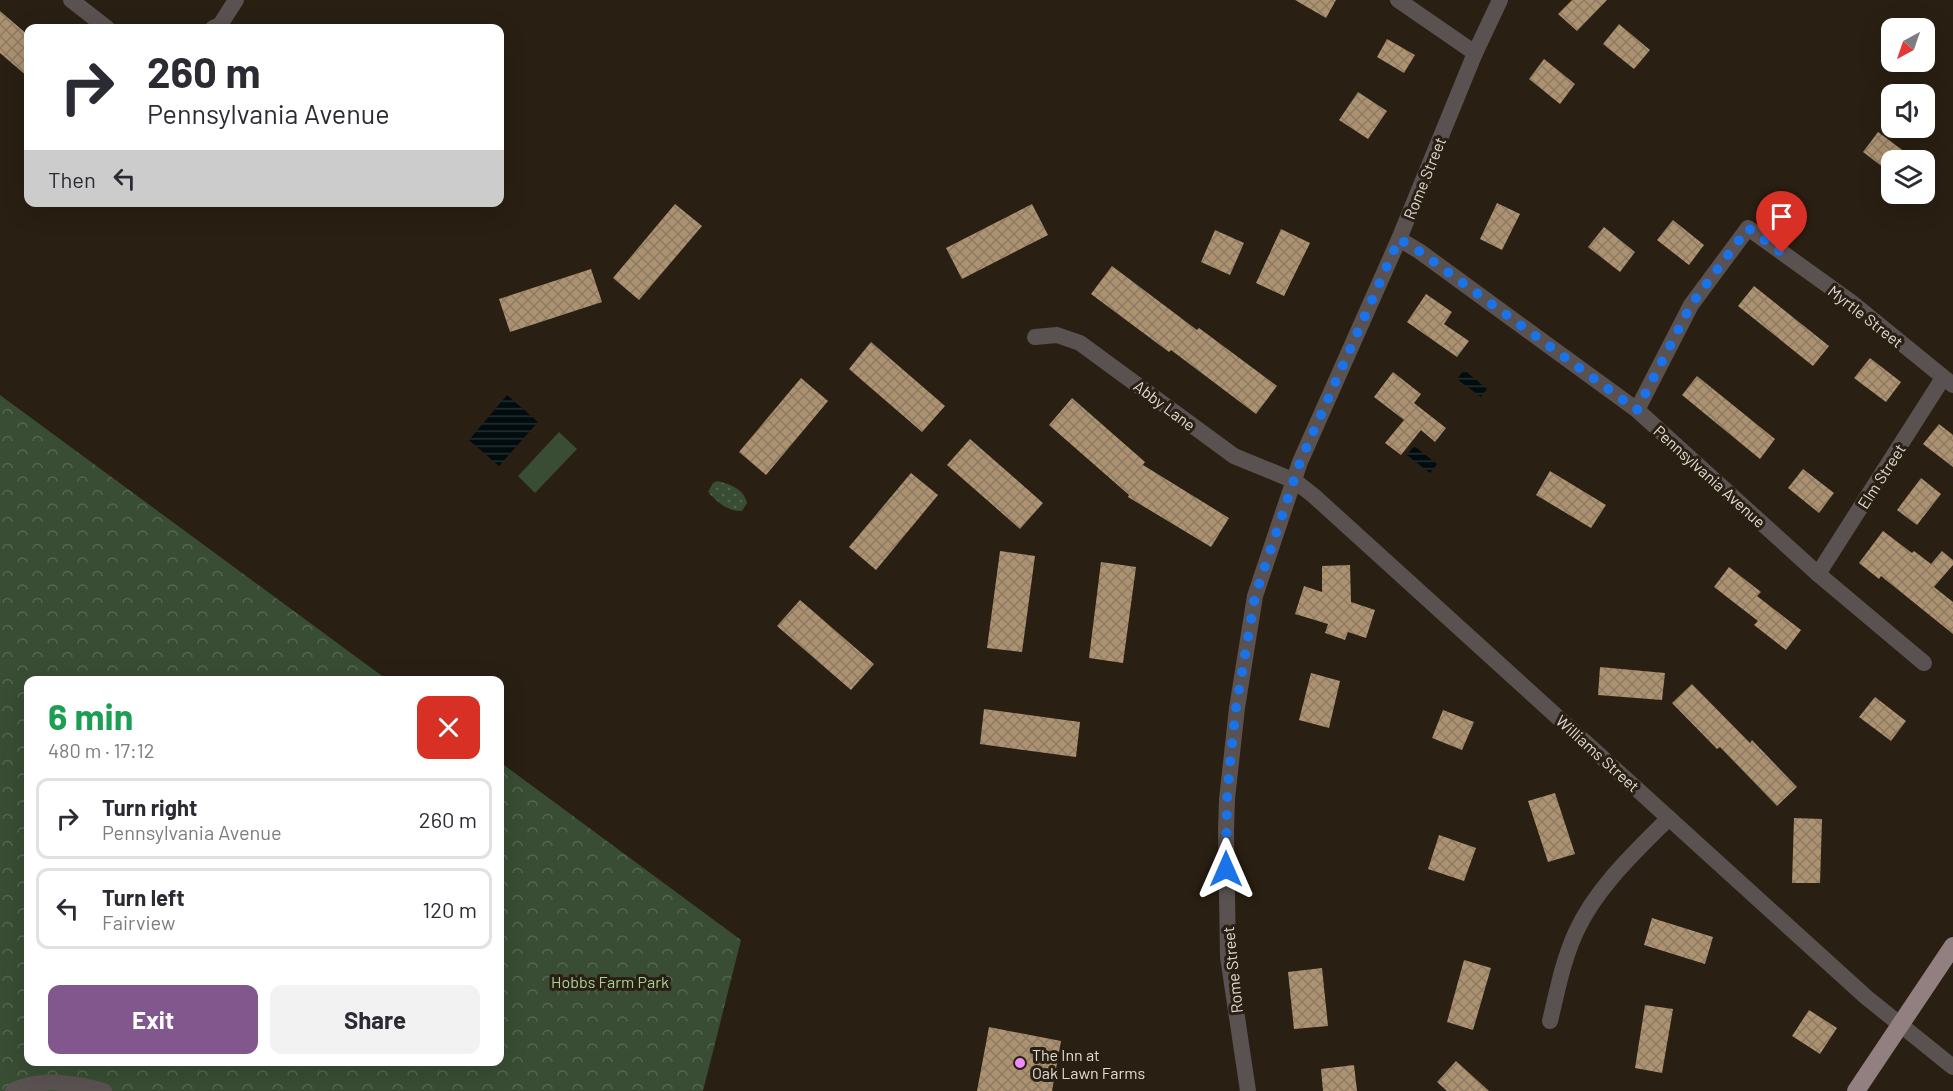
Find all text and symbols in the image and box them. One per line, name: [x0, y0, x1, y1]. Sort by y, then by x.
north arrow: [1881, 18, 1935, 72]
map controls: [1881, 18, 1935, 204]
text: 260 m: [147, 46, 260, 96]
icon: right: [48, 48, 126, 126]
button: sound: [1881, 84, 1935, 138]
text: Pennsylvania Avenue: [147, 97, 390, 129]
street label: Rome Street: [1399, 134, 1449, 222]
button: layers: [1881, 150, 1935, 204]
icon: left: [108, 162, 141, 195]
text: Then: [48, 166, 96, 192]
pin: [1756, 191, 1807, 253]
icon: arrive: [1765, 200, 1798, 233]
street label: Myrtle Street: [1825, 281, 1907, 351]
street label: Abby Lane: [1131, 376, 1199, 434]
street label: Pennsylvania Avenue: [1650, 421, 1770, 531]
street label: Elm Street: [1853, 440, 1909, 512]
text: 6 min: [48, 694, 133, 737]
button: close: [417, 696, 480, 759]
street label: Williams Street: [1552, 711, 1644, 795]
text: 480 m · 17:12: [48, 738, 154, 762]
text: Turn right: [102, 794, 197, 820]
icon: right: [51, 802, 84, 835]
text: 260 m: [419, 806, 477, 832]
text: Pennsylvania Avenue: [102, 820, 282, 844]
position arrow: [1194, 837, 1258, 901]
text: Turn left: [102, 884, 185, 910]
icon: left: [51, 892, 84, 925]
text: 120 m: [422, 896, 477, 922]
text: Fairview: [102, 910, 175, 934]
street label: Rome Street: [1218, 926, 1246, 1014]
park label: Hobbs Farm Park: [551, 972, 669, 991]
button: Exit: [48, 985, 258, 1054]
button: Share: [270, 985, 480, 1054]
place label: The Inn at Oak Lawn Farms: [1032, 1045, 1145, 1082]
marker: The Inn at Oak Lawn Farms: [1013, 1056, 1027, 1070]

